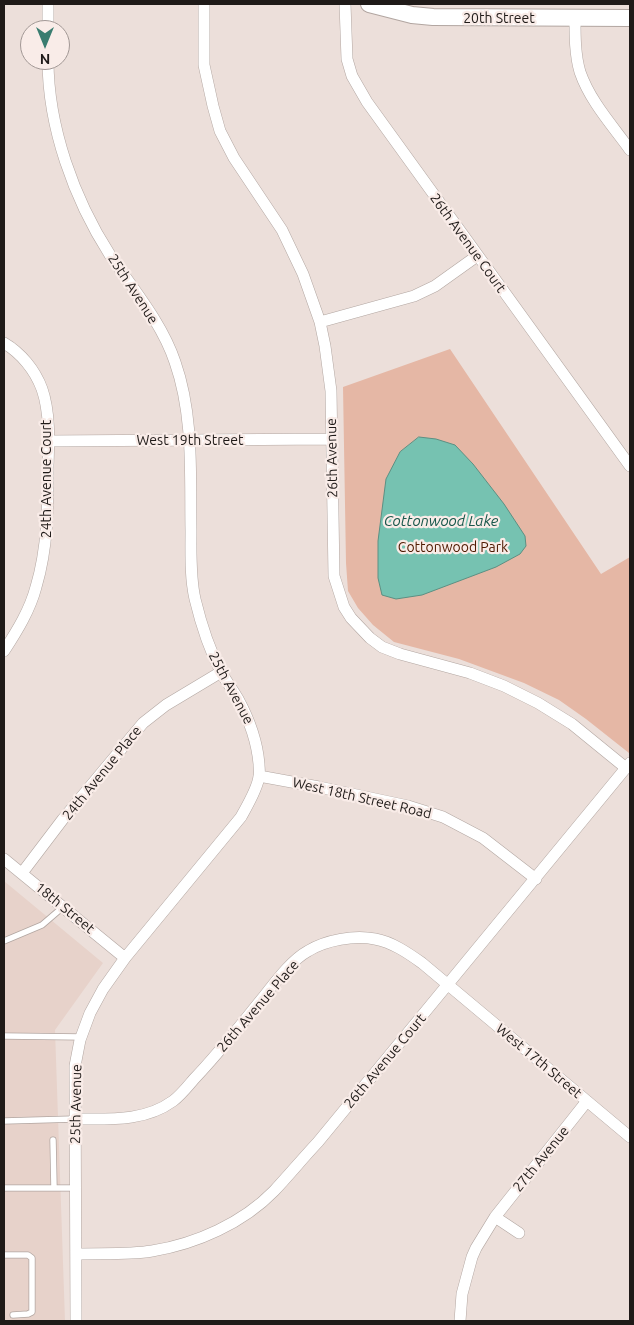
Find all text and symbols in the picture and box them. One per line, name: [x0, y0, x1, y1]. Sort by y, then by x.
street label: 20th Street: [463, 10, 535, 26]
north arrow: [20, 20, 70, 70]
text: N: [40, 51, 50, 67]
street label: 26th Avenue Court: [426, 190, 510, 296]
street label: 25th Avenue: [104, 251, 162, 327]
street label: 26th Avenue: [323, 418, 341, 498]
street label: 24th Avenue Court: [38, 420, 54, 538]
street label: West 19th Street: [137, 432, 243, 448]
water label: Cottonwood Lake: [384, 512, 498, 530]
park label: Cottonwood Park: [398, 539, 508, 555]
street label: 25th Avenue: [205, 649, 257, 727]
street label: 24th Avenue Place: [59, 723, 145, 823]
street label: West 18th Street Road: [291, 774, 433, 822]
street label: 18th Street: [32, 879, 98, 937]
street label: 26th Avenue Place: [214, 957, 302, 1055]
street label: 26th Avenue Court: [341, 1010, 429, 1112]
street label: West 17th Street: [493, 1020, 585, 1102]
street label: 25th Avenue: [67, 1064, 85, 1144]
street label: 27th Avenue: [509, 1123, 573, 1195]

